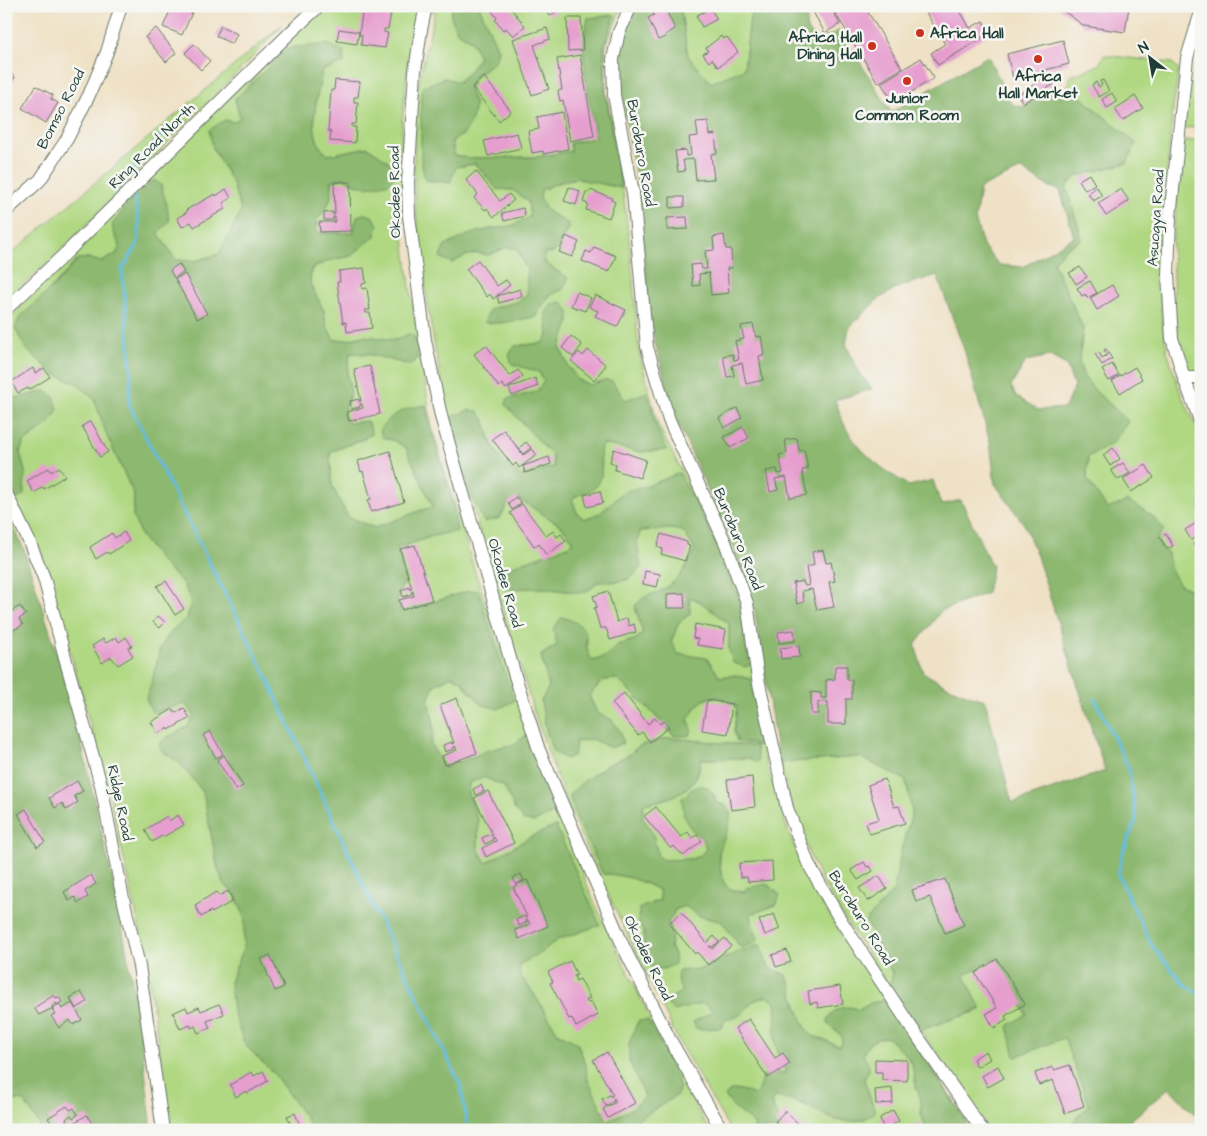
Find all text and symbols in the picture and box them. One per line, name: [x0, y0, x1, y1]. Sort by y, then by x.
place label: Africa Hall: [930, 23, 1004, 44]
place label: Africa Hall Dining Hall: [788, 27, 863, 67]
marker: Africa Hall: [914, 27, 926, 39]
north arrow: [1124, 32, 1174, 82]
text: N: [1135, 37, 1153, 59]
marker: Africa Hall Dining Hall: [866, 40, 878, 52]
marker: Africa Hall Market: [1032, 53, 1044, 65]
street label: Bomso Road: [32, 65, 90, 153]
place label: Africa Hall Market: [998, 66, 1079, 104]
marker: Junior Common Room: [901, 75, 913, 87]
place label: Junior Common Room: [855, 88, 959, 126]
street label: Ring Road North: [104, 98, 201, 195]
street label: Buroburo Road: [621, 98, 661, 208]
street label: Okodee Road: [384, 145, 406, 238]
street label: Asuogya Road: [1142, 168, 1171, 267]
street label: Buroburo Road: [708, 485, 768, 593]
street label: Okodee Road: [482, 536, 528, 630]
street label: Ridge Road: [101, 763, 138, 843]
street label: Buroburo Road: [823, 867, 899, 970]
street label: Okodee Road: [618, 912, 678, 1004]

